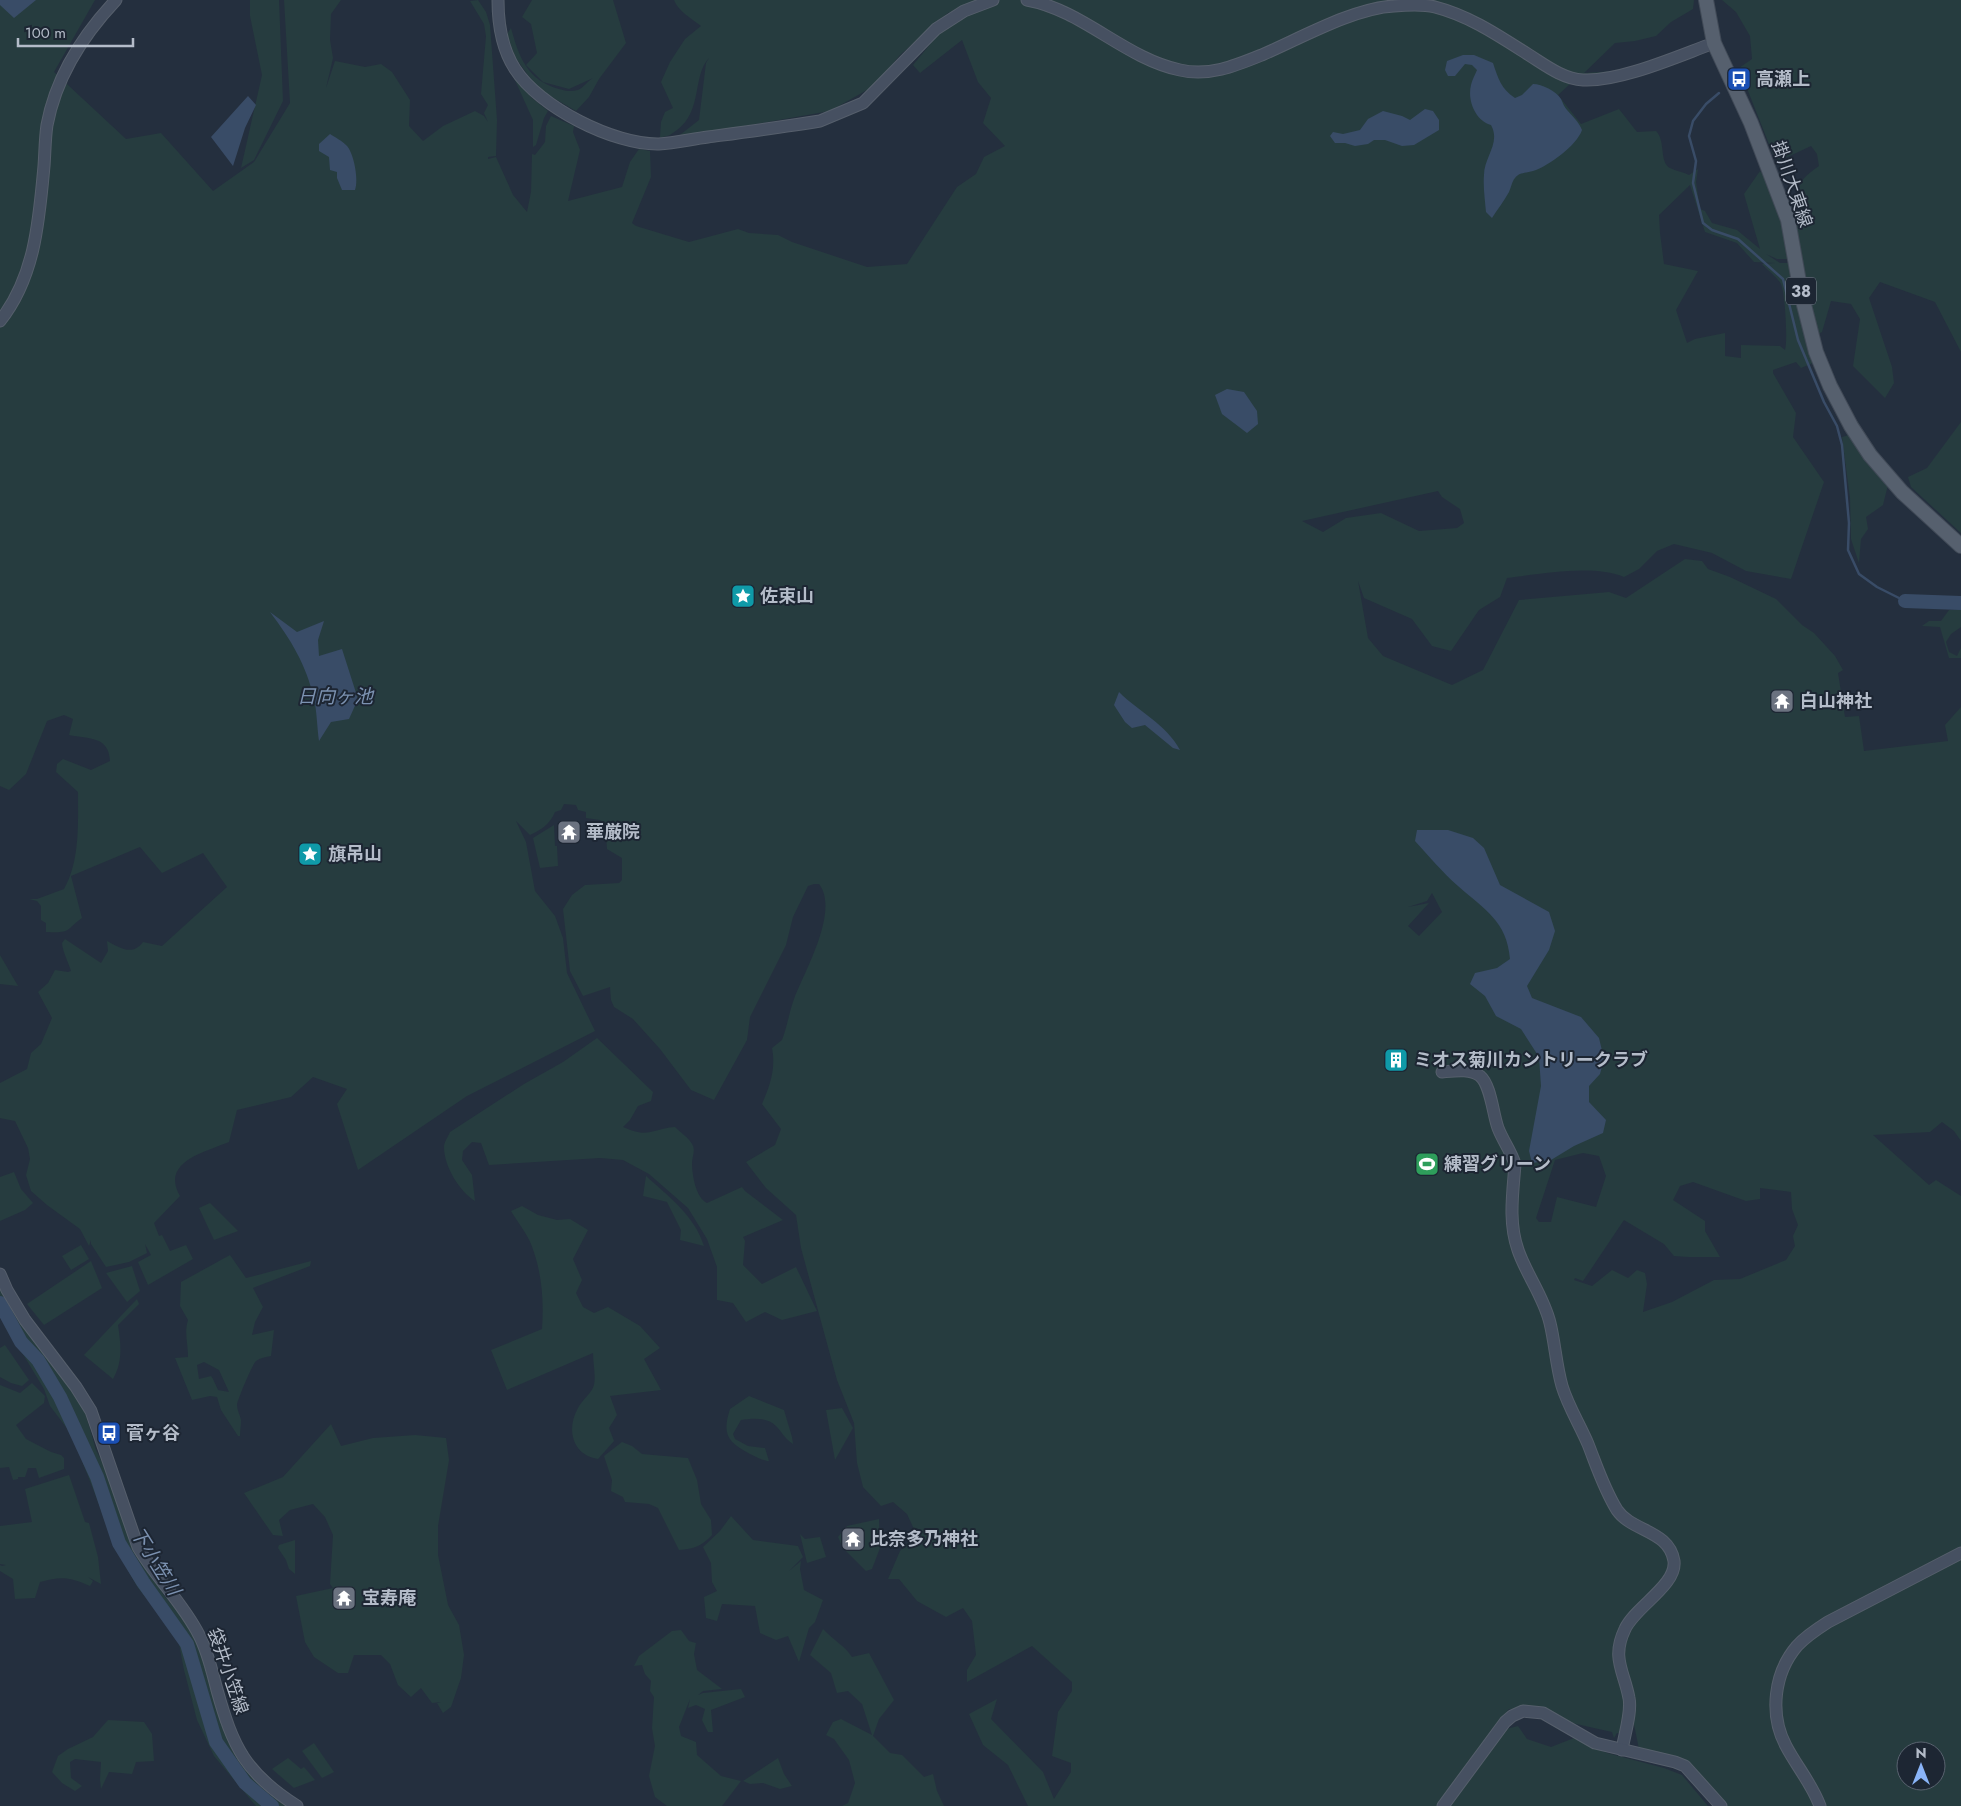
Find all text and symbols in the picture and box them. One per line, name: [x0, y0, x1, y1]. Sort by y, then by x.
scale bar: [18, 15, 132, 47]
text: 100 m: [25, 22, 66, 44]
bus stop icon: 高瀬上: [1726, 66, 1752, 92]
place label: 高瀬上: [1756, 66, 1810, 92]
street label: 掛川大東線: [1765, 137, 1819, 231]
road number: 38: [1786, 278, 1816, 304]
place icon: 佐束山: [730, 583, 756, 609]
place label: 佐束山: [760, 583, 814, 609]
water label: 日向ヶ池: [297, 683, 375, 710]
temple icon: 白山神社: [1769, 688, 1795, 714]
place label: 白山神社: [1800, 688, 1872, 714]
temple icon: 華厳院: [556, 819, 582, 845]
place label: 華厳院: [586, 819, 640, 845]
place icon: 旗吊山: [297, 841, 323, 867]
place label: 旗吊山: [328, 841, 382, 867]
building icon: ミオス菊川カントリークラブ: [1383, 1047, 1409, 1073]
place label: ミオス菊川カントリークラブ: [1414, 1047, 1648, 1073]
sports icon: 練習グリーン: [1414, 1151, 1440, 1177]
place label: 練習グリーン: [1444, 1151, 1551, 1177]
bus stop icon: 菅ヶ谷: [96, 1420, 122, 1446]
place label: 菅ヶ谷: [126, 1420, 180, 1446]
water label: 下小笠川: [124, 1522, 188, 1602]
temple icon: 比奈多乃神社: [840, 1526, 866, 1552]
place label: 比奈多乃神社: [870, 1526, 978, 1552]
temple icon: 宝寿庵: [331, 1585, 357, 1611]
place label: 宝寿庵: [362, 1585, 416, 1611]
street label: 袋井小笠線: [201, 1624, 255, 1718]
north arrow: [1896, 1741, 1946, 1791]
text: N: [1915, 1743, 1927, 1763]

